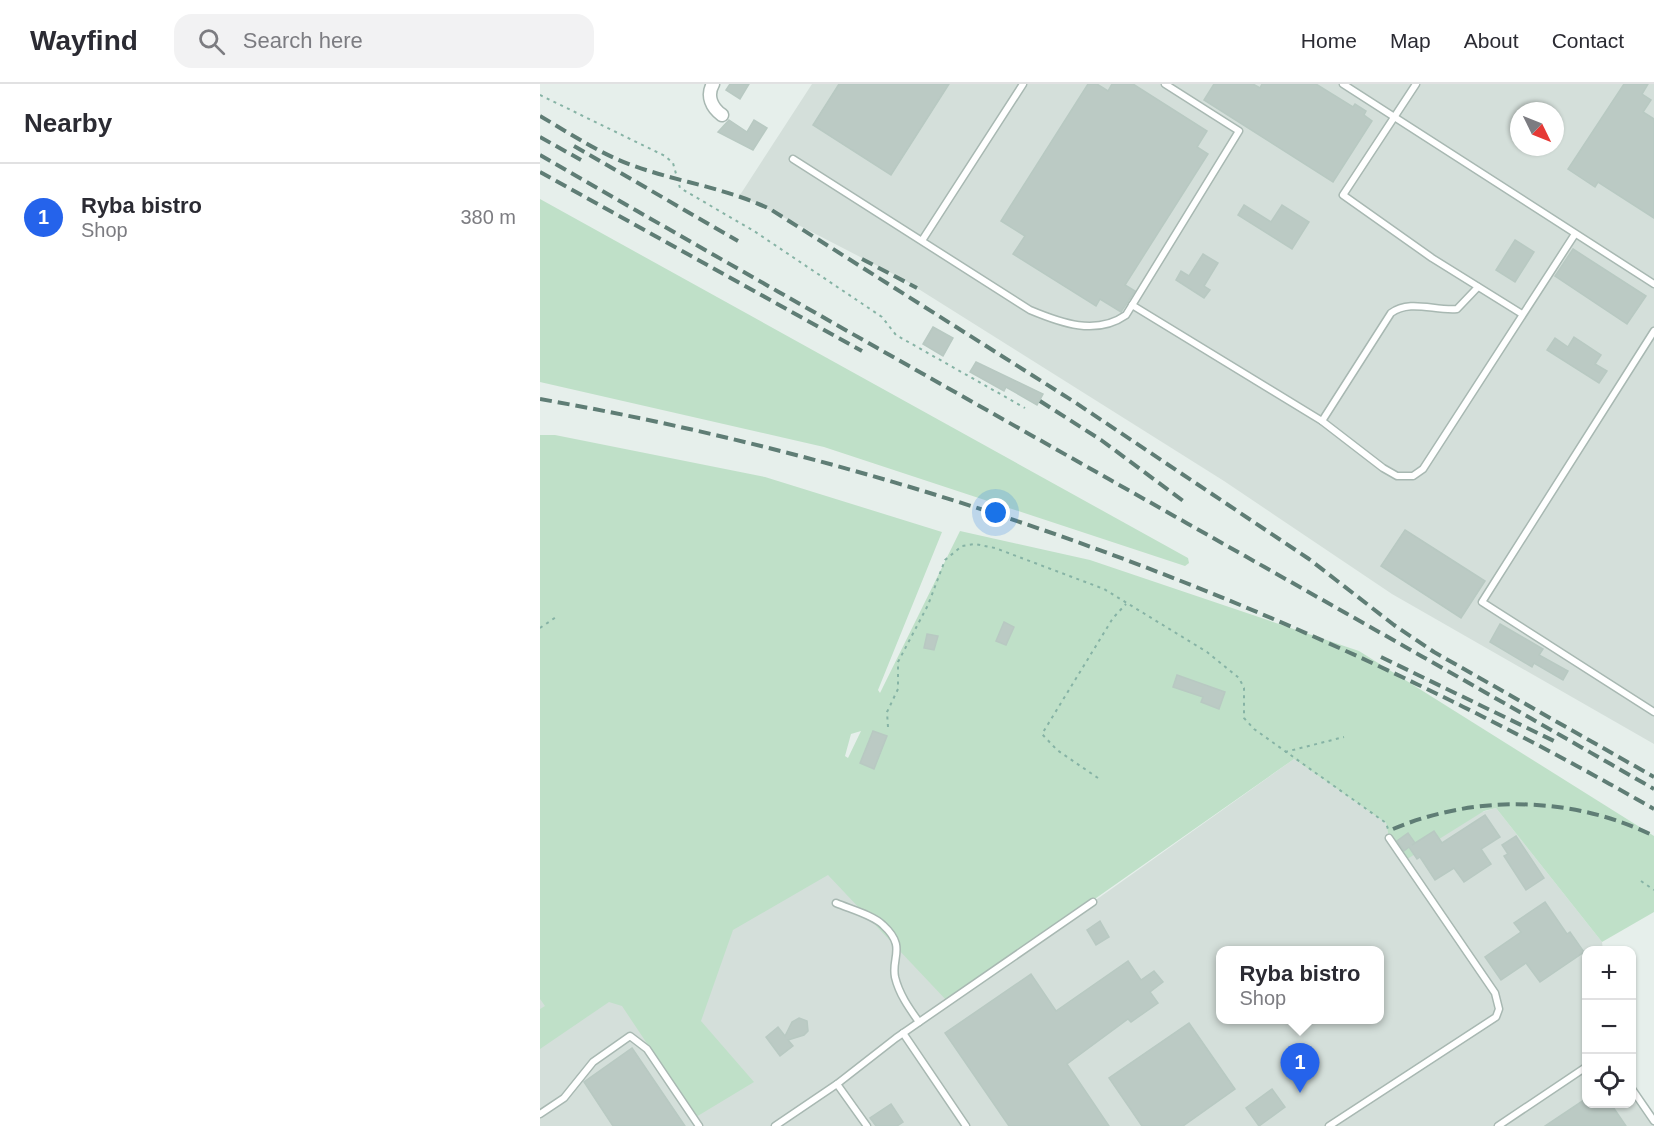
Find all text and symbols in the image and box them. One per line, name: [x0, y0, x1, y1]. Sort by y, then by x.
search box: [174, 14, 594, 68]
text: Wayfind: [30, 25, 138, 56]
icon: search: [195, 25, 228, 58]
text: Search here: [243, 28, 363, 53]
text: Home: [1301, 29, 1357, 52]
text: Map: [1390, 29, 1431, 52]
text: About: [1464, 29, 1519, 52]
text: Contact: [1552, 29, 1624, 52]
north arrow: [1510, 102, 1564, 156]
text: Nearby: [24, 108, 112, 138]
text: Ryba bistro: [81, 193, 202, 218]
text: 1: [38, 206, 49, 228]
text: 380 m: [460, 206, 516, 228]
text: Shop: [81, 219, 128, 241]
your location: [981, 498, 1010, 527]
popup: [1216, 946, 1384, 1024]
map controls: [1582, 946, 1636, 1108]
button: +: [1582, 946, 1636, 1000]
text: Ryba bistro: [1239, 961, 1361, 986]
text: Shop: [1239, 987, 1286, 1009]
button: −: [1582, 1000, 1636, 1054]
pin: 1: [1280, 1044, 1320, 1093]
button: locate: [1582, 1054, 1636, 1108]

